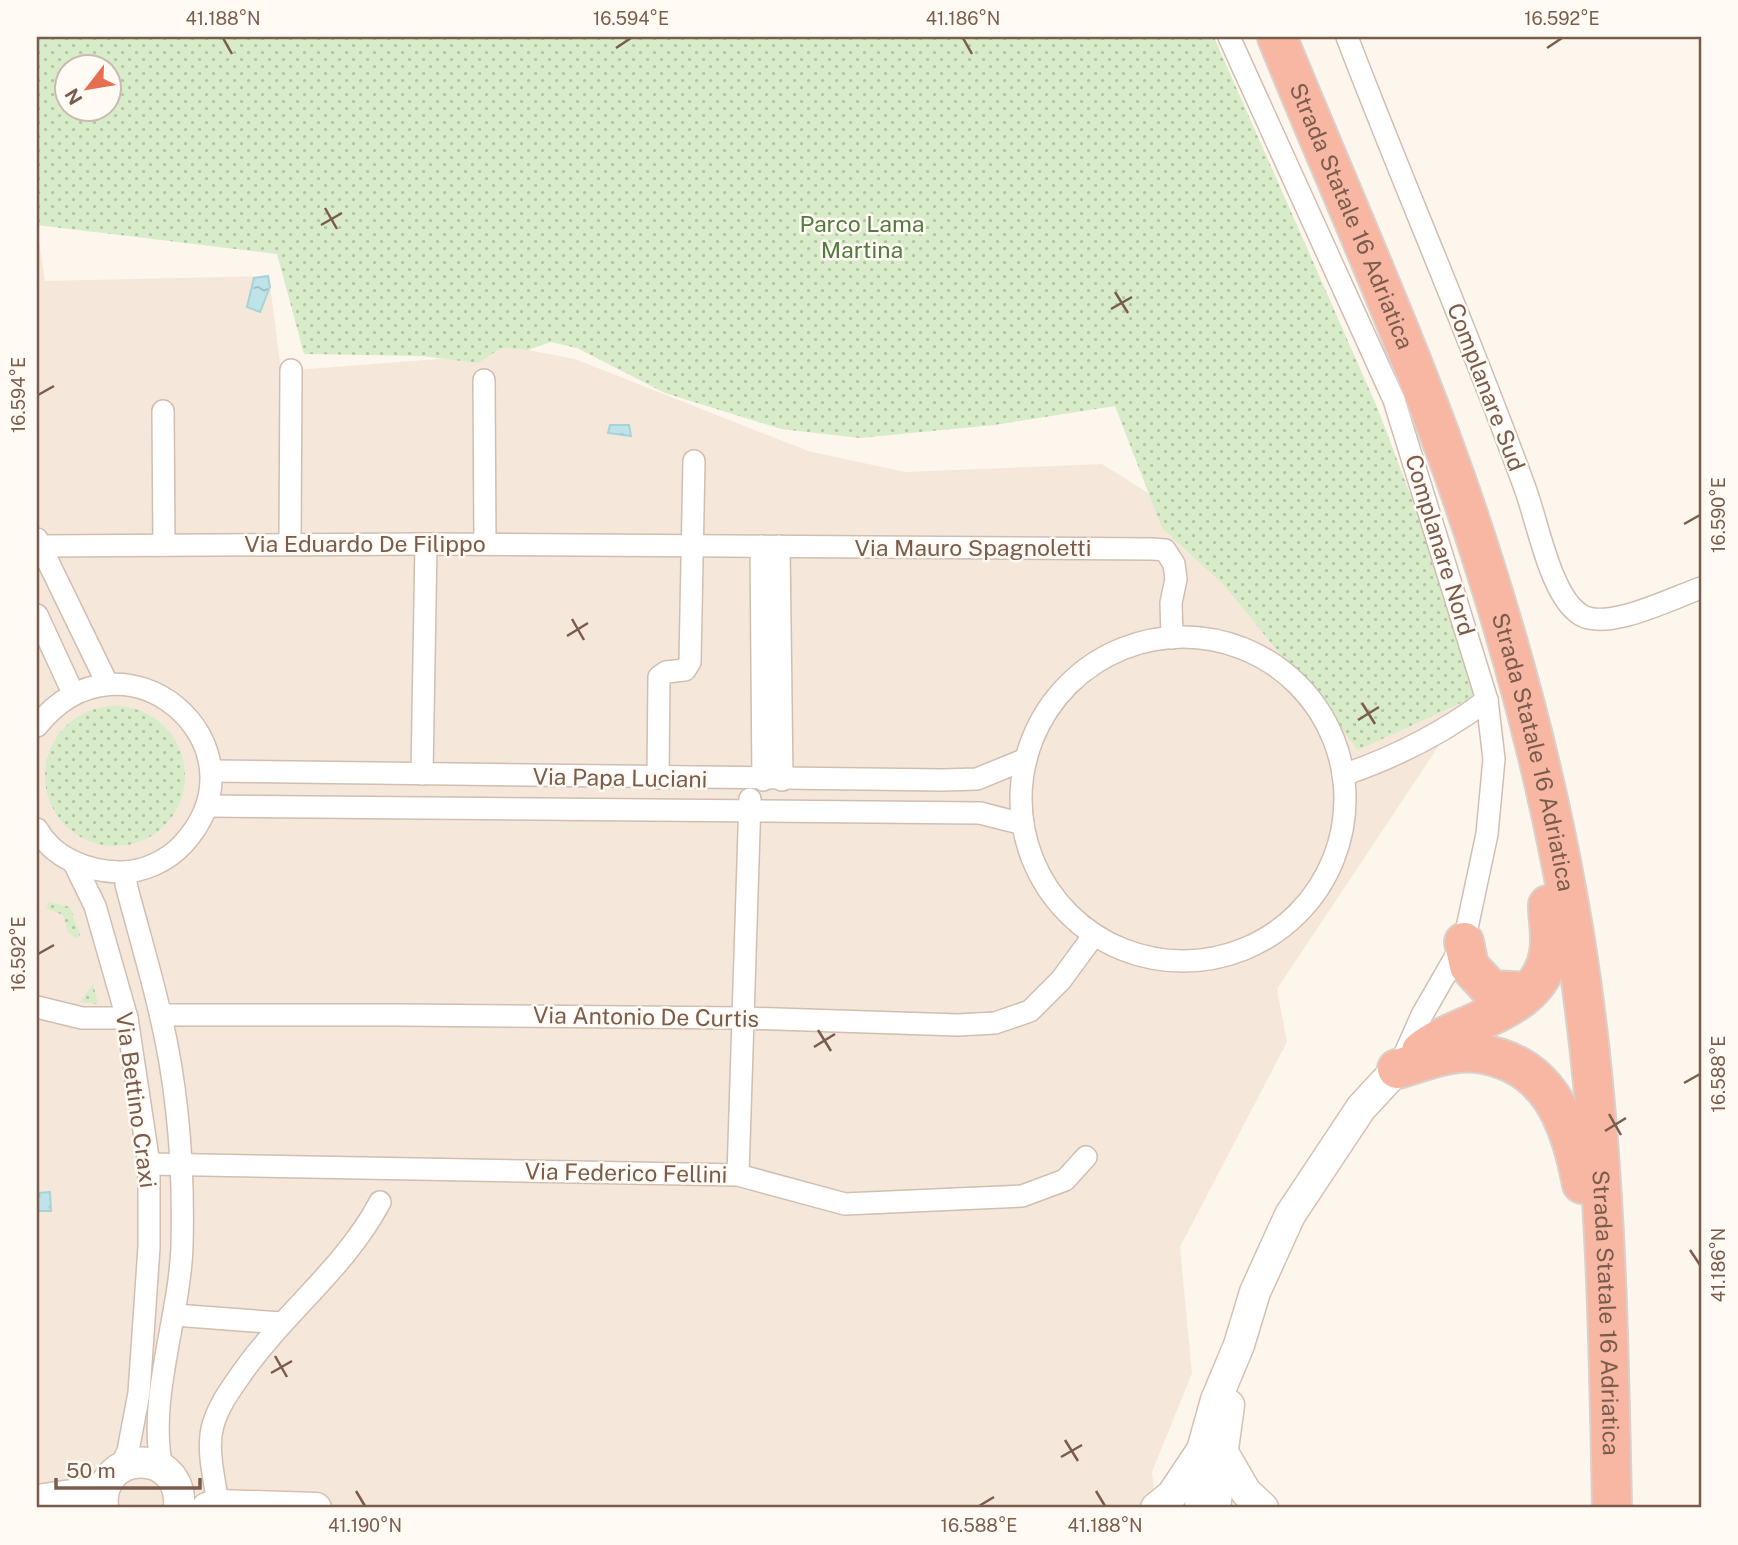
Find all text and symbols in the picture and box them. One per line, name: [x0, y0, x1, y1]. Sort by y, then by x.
text: 41.188°N: [185, 8, 261, 29]
text: 16.594°E: [593, 8, 669, 29]
text: 41.186°N: [926, 8, 1000, 29]
text: 16.592°E: [1524, 8, 1600, 29]
north arrow: [52, 52, 122, 122]
street label: Strada Statale 16 Adriatica: [1284, 79, 1419, 353]
text: N: [60, 85, 87, 109]
park label: Parco Lama Martina: [799, 210, 925, 263]
street label: Complanare Sud: [1442, 299, 1531, 475]
text: 16.594°E: [8, 357, 29, 433]
street label: Complanare Nord: [1400, 451, 1481, 639]
text: 16.590°E: [1708, 477, 1729, 553]
street label: Via Eduardo De Filippo: [244, 530, 486, 557]
street label: Via Mauro Spagnoletti: [855, 534, 1091, 561]
street label: Strada Statale 16 Adriatica: [1487, 609, 1580, 893]
street label: Via Papa Luciani: [532, 762, 708, 793]
text: 16.592°E: [8, 916, 29, 992]
street label: Via Antonio De Curtis: [533, 1001, 759, 1032]
street label: Via Bettino Craxi: [111, 1010, 162, 1190]
text: 16.588°E: [1708, 1036, 1729, 1112]
street label: Via Federico Fellini: [524, 1157, 728, 1188]
street label: Strada Statale 16 Adriatica: [1587, 1169, 1625, 1456]
text: 41.186°N: [1708, 1228, 1729, 1302]
scale bar: [56, 1447, 200, 1491]
text: 50 m: [66, 1458, 116, 1483]
text: 41.190°N: [328, 1515, 402, 1536]
text: 16.588°E: [941, 1515, 1017, 1536]
text: 41.188°N: [1067, 1515, 1143, 1536]

